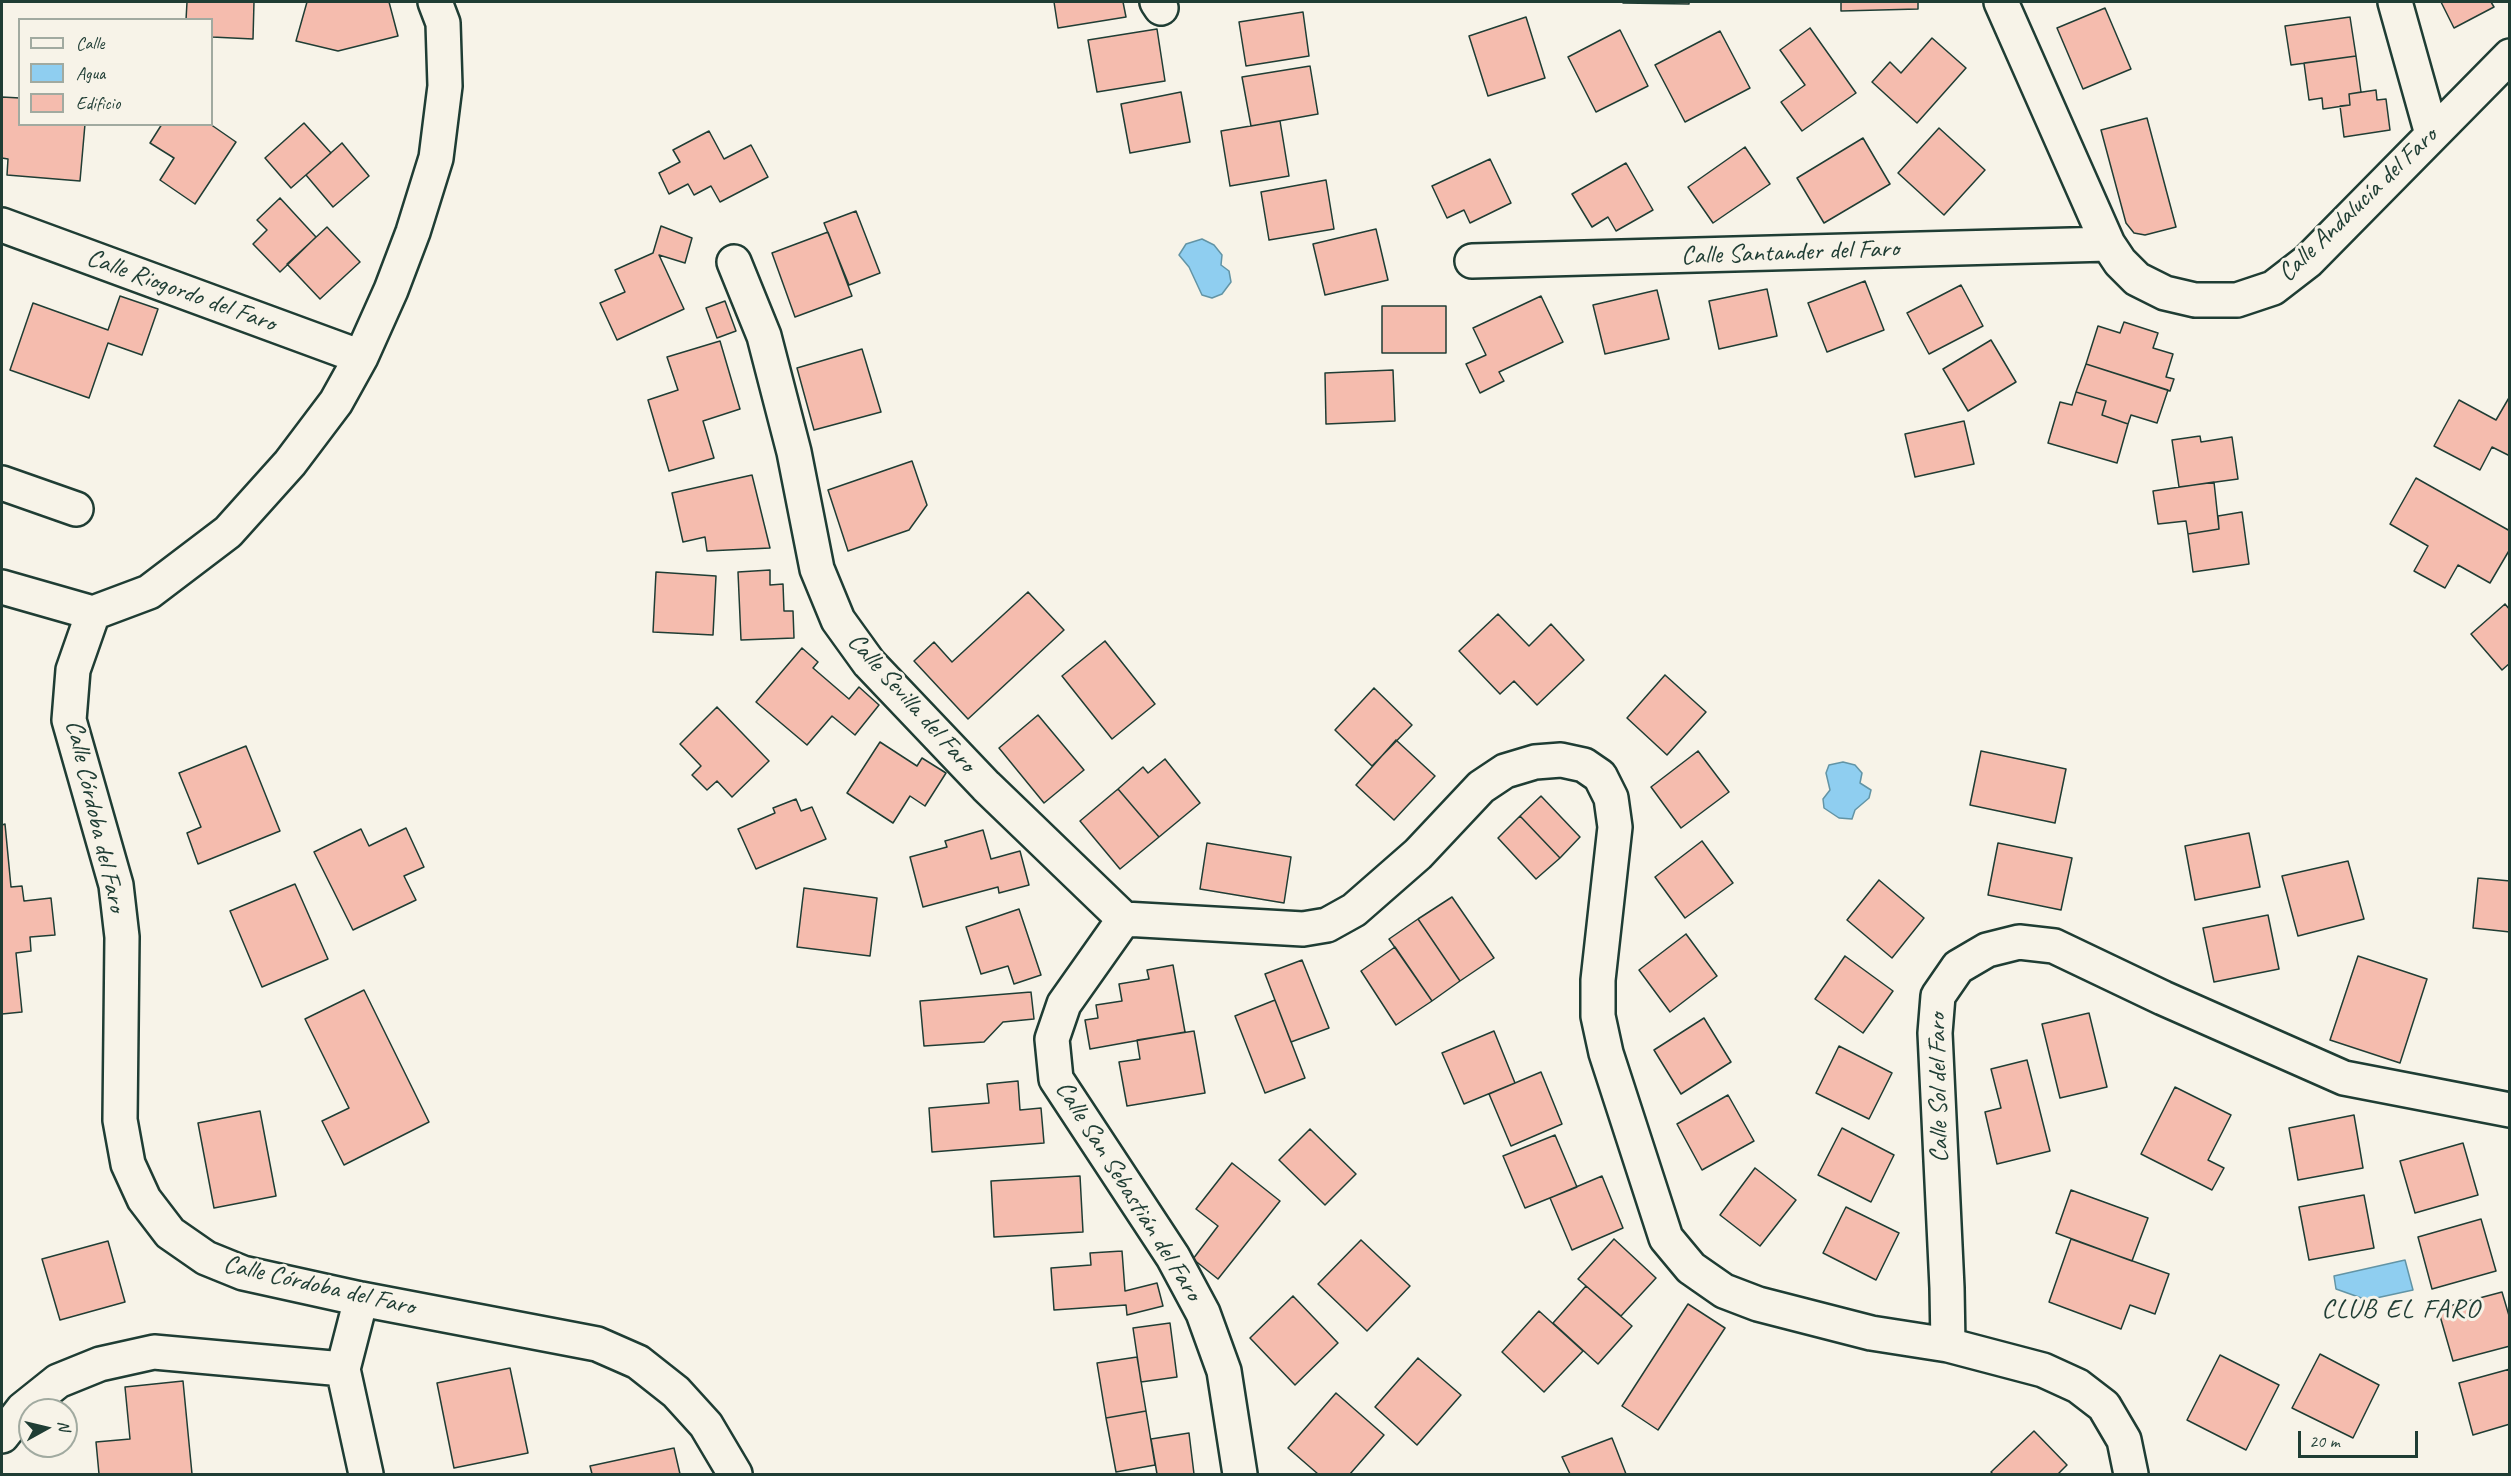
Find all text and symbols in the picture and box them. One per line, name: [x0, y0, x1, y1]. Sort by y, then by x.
legend: [18, 18, 213, 126]
text: Calle: [76, 32, 104, 54]
text: Agua: [76, 62, 105, 84]
text: Edificio: [76, 92, 120, 114]
street label: Calle Andalucía del Faro: [2272, 121, 2444, 289]
street label: Calle Santander del Faro: [1681, 234, 1899, 272]
street label: Calle Riogordo del Faro: [82, 242, 280, 340]
street label: Calle Sevilla del Faro: [840, 627, 982, 779]
street label: Calle Córdoba del Faro: [58, 717, 132, 915]
street label: Calle Sol del Faro: [1922, 1013, 1956, 1163]
street label: Calle San Sebastián del Faro: [1048, 1075, 1208, 1307]
street label: Calle Córdoba del Faro: [220, 1249, 418, 1323]
district label: CLUB EL FARO: [2322, 1294, 2480, 1326]
north arrow: [18, 1398, 78, 1458]
text: N: [53, 1419, 74, 1432]
scale bar: [2301, 1419, 2421, 1457]
text: 20 m: [2309, 1430, 2340, 1452]

